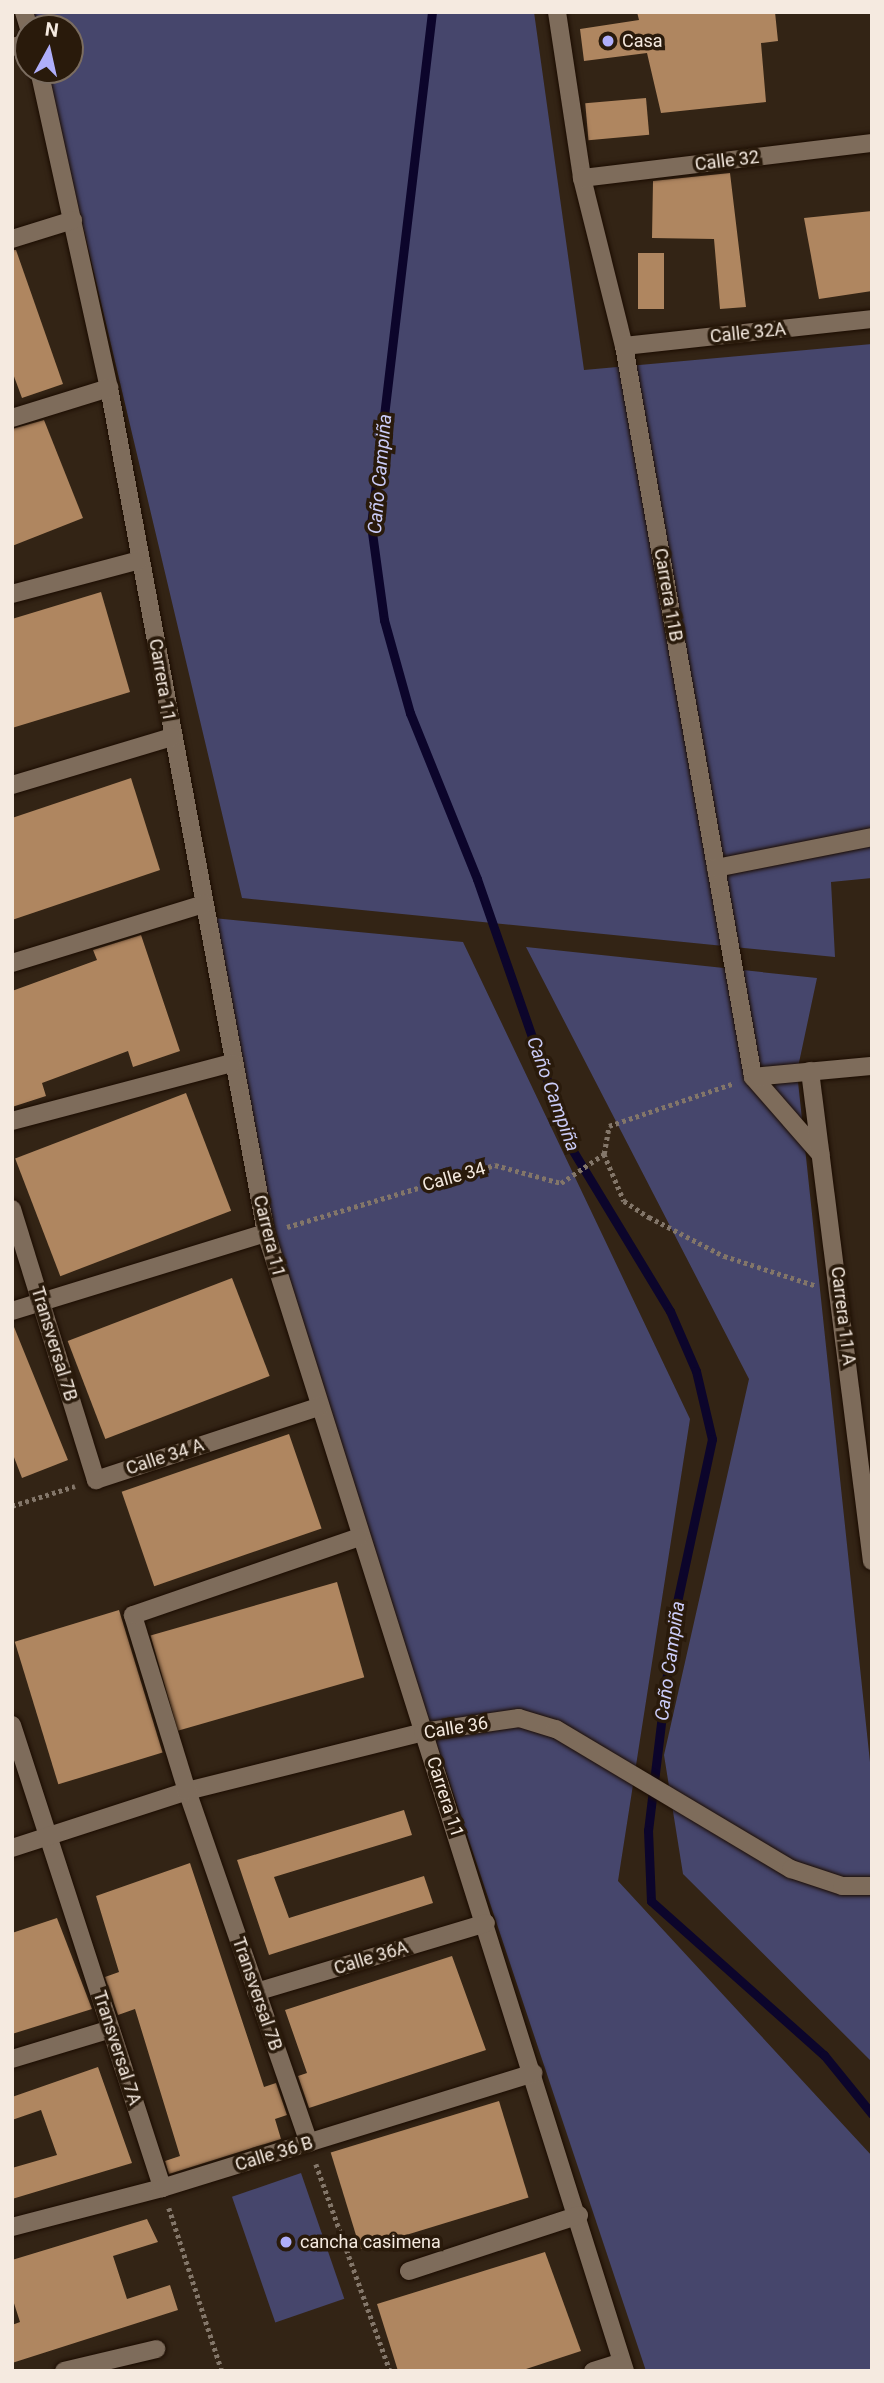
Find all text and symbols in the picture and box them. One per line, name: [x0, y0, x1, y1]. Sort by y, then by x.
north arrow: [14, 14, 84, 84]
text: N: [43, 17, 60, 42]
place label: Casa: [622, 30, 663, 52]
marker: Casa: [600, 33, 616, 49]
street label: Calle 32: [694, 146, 760, 176]
street label: Calle 32A: [709, 318, 787, 348]
water label: Caño Campiña: [363, 413, 397, 535]
street label: Carrera 11B: [649, 547, 687, 643]
street label: Carrera 11: [144, 637, 180, 723]
water label: Caño Campiña: [522, 1033, 584, 1155]
street label: Calle 34: [420, 1158, 488, 1196]
street label: Carrera 11: [248, 1193, 290, 1279]
street label: Carrera 11 A: [826, 1265, 860, 1367]
street label: Transversal 7B: [26, 1284, 82, 1404]
street label: Calle 34 A: [123, 1434, 207, 1480]
water label: Caño Campiña: [650, 1600, 690, 1722]
street label: Calle 36: [422, 1712, 490, 1744]
street label: Carrera 11: [422, 1754, 468, 1840]
street label: Transversal 7B: [228, 1935, 286, 2053]
street label: Calle 36A: [331, 1937, 411, 1979]
street label: Transversal 7A: [88, 1988, 146, 2108]
street label: Calle 36 B: [233, 2132, 315, 2176]
place label: cancha casimena: [300, 2231, 441, 2253]
marker: cancha casimena: [278, 2234, 294, 2250]

